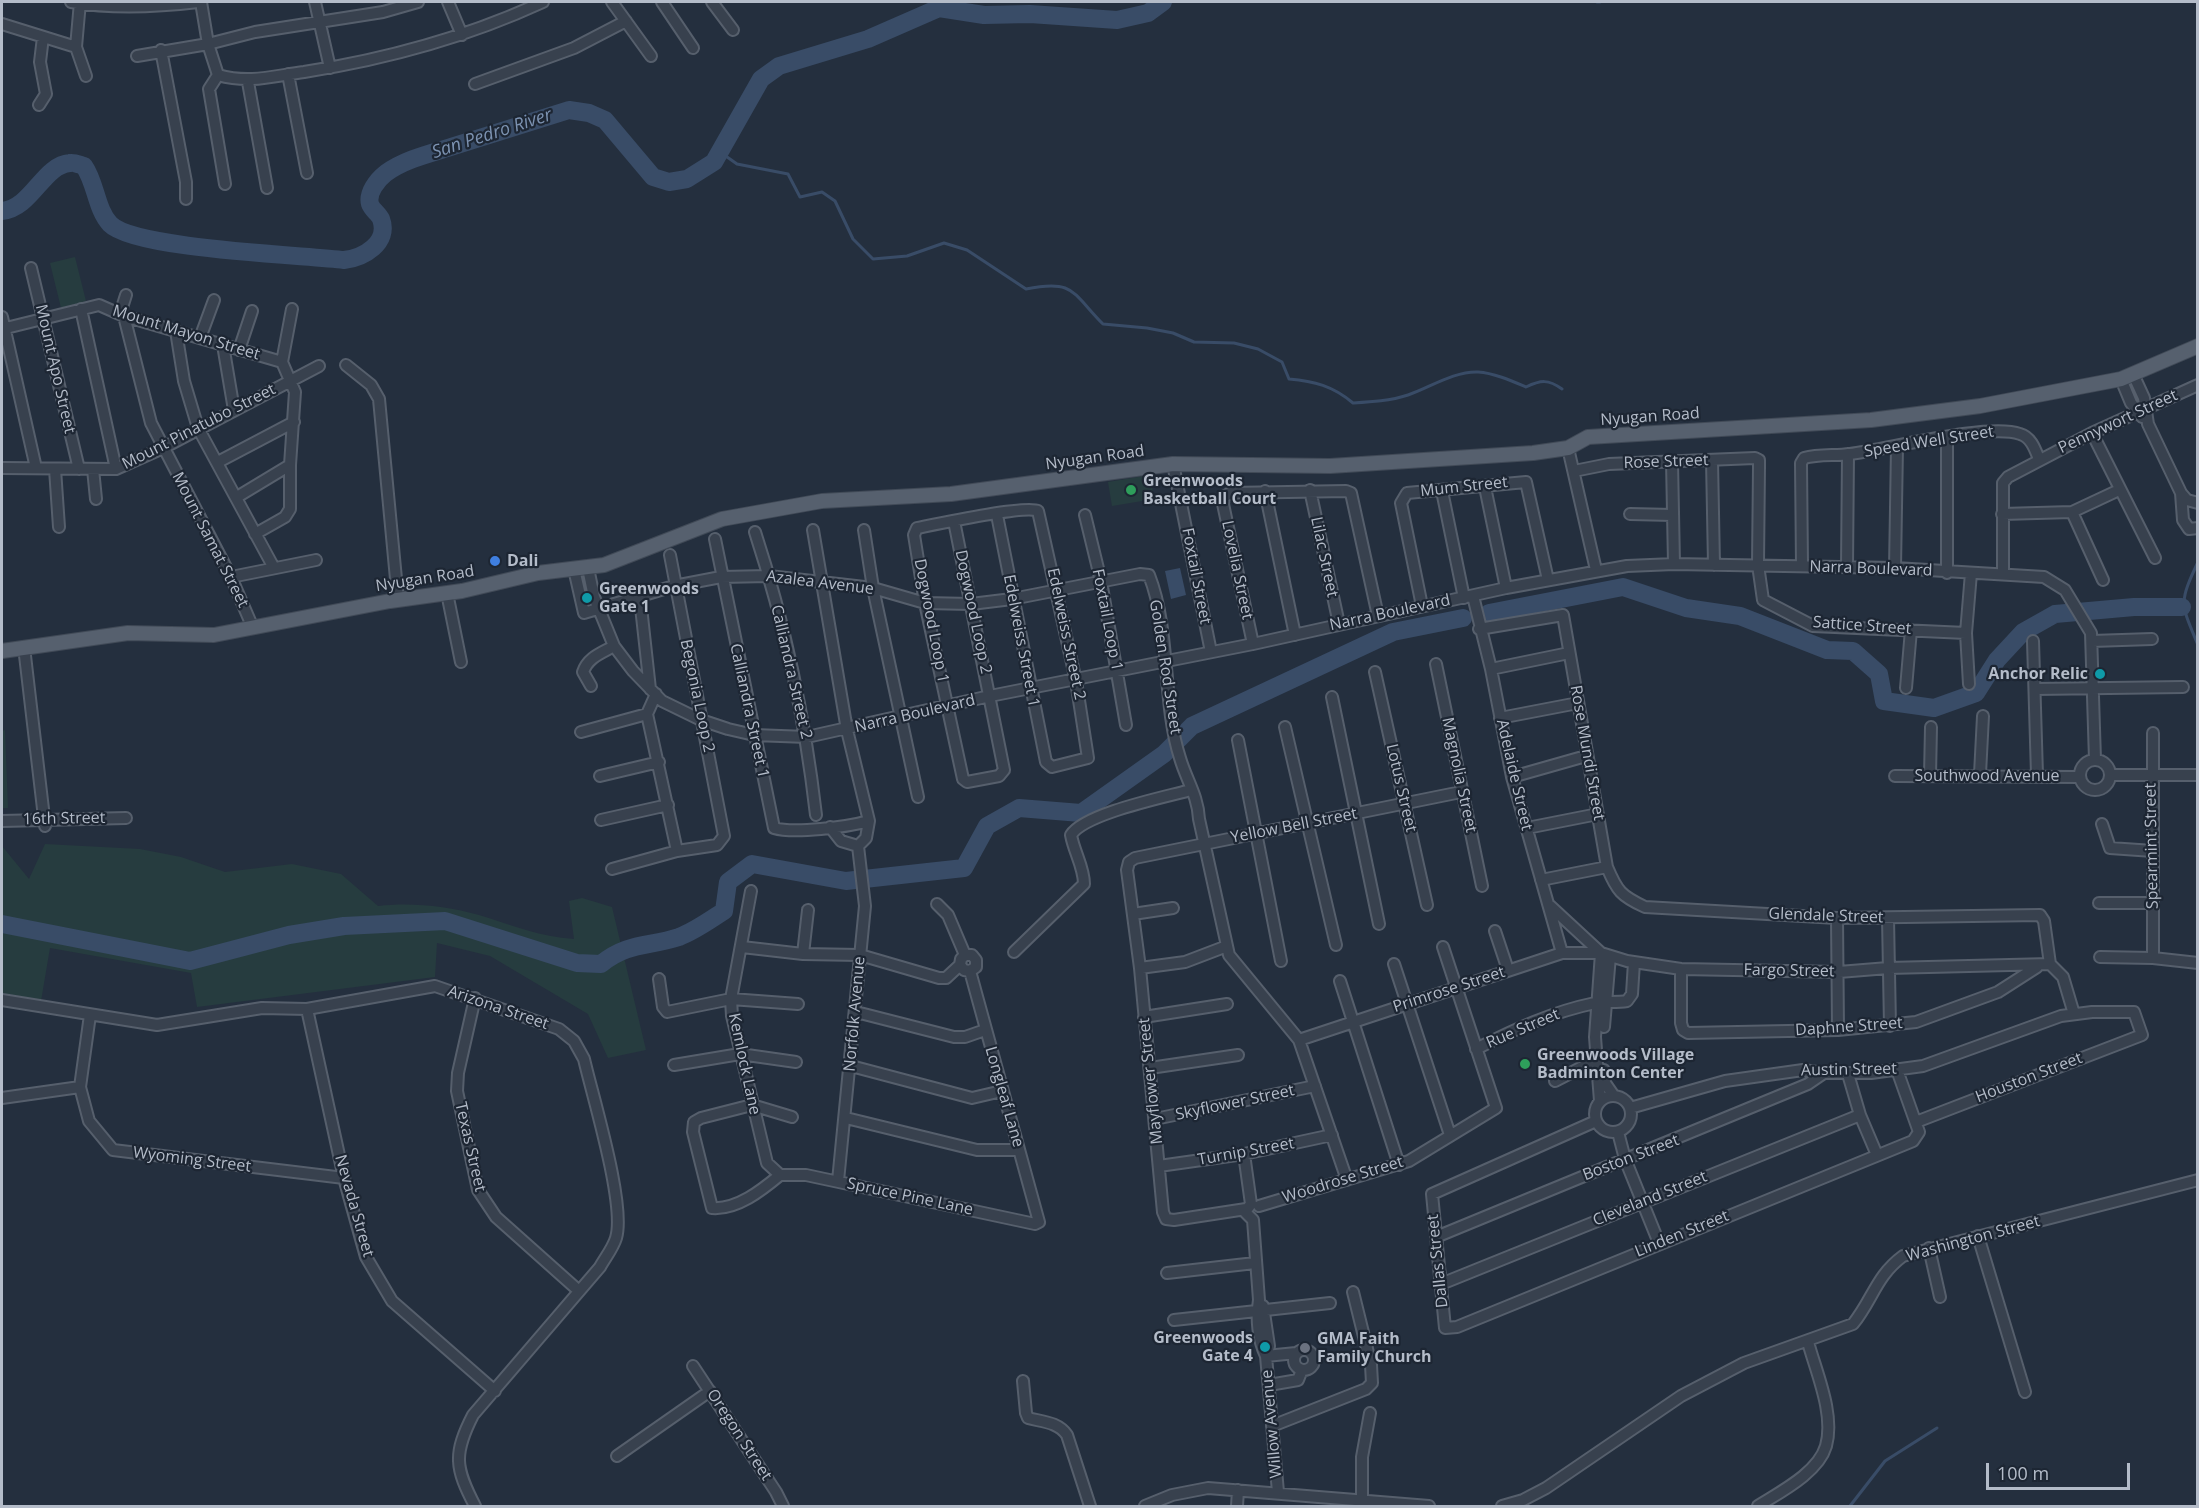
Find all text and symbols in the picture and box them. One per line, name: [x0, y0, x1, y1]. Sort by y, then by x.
water label: San Pedro River: [429, 104, 555, 164]
street label: Mount Mayon Street: [110, 301, 262, 365]
street label: Mount Apo Street: [31, 303, 79, 435]
street label: Mount Pinatubo Street: [119, 380, 279, 474]
street label: Pennywort Street: [2055, 386, 2181, 458]
street label: Nyugan Road: [1600, 404, 1700, 430]
street label: Speed Well Street: [1863, 422, 1995, 462]
street label: Nyugan Road: [1044, 442, 1146, 474]
street label: Rose Street: [1623, 451, 1709, 473]
street label: Mount Samat Street: [168, 469, 252, 611]
place label: Greenwoods Basketball Court: [1143, 471, 1276, 509]
street label: Mum Street: [1419, 473, 1509, 501]
marker: Greenwoods Basketball Court: [1124, 483, 1138, 497]
street label: Lilac Street: [1306, 515, 1342, 599]
street label: Lovelia Street: [1217, 519, 1257, 621]
street label: Foxtail Street: [1177, 526, 1215, 626]
street label: Dogwood Loop 2: [950, 548, 996, 676]
place label: Dali: [507, 551, 538, 571]
marker: Dali: [488, 554, 502, 568]
street label: Dogwood Loop 1: [910, 557, 952, 685]
street label: Narra Boulevard: [1809, 557, 1933, 581]
street label: Nyugan Road: [374, 562, 476, 596]
street label: Edelweiss Street 2: [1043, 566, 1089, 702]
street label: Azalea Avenue: [765, 567, 875, 599]
street label: Foxtail Loop 1: [1088, 567, 1126, 673]
street label: Edelweiss Street 1: [999, 573, 1043, 709]
place label: Greenwoods Gate 1: [599, 579, 699, 617]
marker: Greenwoods Gate 1: [580, 591, 594, 605]
street label: Narra Boulevard: [1328, 591, 1452, 635]
street label: Golden Rod Street: [1145, 598, 1185, 736]
street label: Calliandra Street 2: [766, 603, 816, 741]
street label: Sattice Street: [1812, 613, 1912, 639]
street label: Begonia Loop 2: [676, 638, 718, 754]
street label: Calliandra Street 1: [725, 642, 773, 780]
place label: Anchor Relic: [1988, 664, 2088, 684]
marker: Anchor Relic: [2093, 667, 2107, 681]
street label: Rose Mundi Street: [1566, 684, 1608, 822]
street label: Narra Boulevard: [853, 691, 977, 737]
street label: Magnolia Street: [1437, 716, 1481, 834]
street label: Adelaide Street: [1492, 718, 1536, 832]
street label: Lotus Street: [1382, 742, 1420, 834]
street label: Southwood Avenue: [1914, 766, 2060, 786]
street label: Spearmint Street: [2141, 783, 2163, 909]
street label: Yellow Bell Street: [1229, 804, 1359, 848]
street label: 16th Street: [23, 809, 105, 829]
street label: Glendale Street: [1768, 904, 1884, 928]
street label: Norfolk Avenue: [840, 956, 870, 1072]
street label: Fargo Street: [1743, 961, 1835, 981]
street label: Primrose Street: [1391, 963, 1507, 1017]
street label: Arizona Street: [445, 982, 551, 1034]
street label: Rue Street: [1484, 1005, 1562, 1053]
street label: Kemlock Lane: [724, 1011, 764, 1117]
street label: Daphne Street: [1795, 1014, 1903, 1040]
street label: Mayflower Street: [1135, 1017, 1167, 1145]
street label: Longleaf Lane: [980, 1044, 1028, 1150]
place label: Greenwoods Village Badminton Center: [1537, 1045, 1694, 1083]
street label: Houston Street: [1973, 1049, 2085, 1107]
marker: Greenwoods Village Badminton Center: [1518, 1057, 1532, 1071]
street label: Austin Street: [1801, 1060, 1897, 1080]
street label: Skyflower Street: [1174, 1081, 1296, 1125]
street label: Texas Street: [450, 1100, 490, 1194]
street label: Boston Street: [1580, 1131, 1682, 1185]
street label: Turnip Street: [1196, 1134, 1296, 1170]
street label: Wyoming Street: [132, 1143, 252, 1177]
street label: Woodrose Street: [1280, 1152, 1406, 1208]
street label: Nevada Street: [330, 1153, 378, 1259]
street label: Cleveland Street: [1590, 1167, 1710, 1231]
street label: Spruce Pine Lane: [845, 1174, 975, 1220]
street label: Linden Street: [1632, 1206, 1732, 1262]
street label: Washington Street: [1904, 1212, 2042, 1266]
street label: Dallas Street: [1424, 1213, 1452, 1309]
place label: Greenwoods Gate 4: [1153, 1328, 1253, 1366]
place label: GMA Faith Family Church: [1317, 1329, 1431, 1367]
marker: Greenwoods Gate 4: [1258, 1340, 1272, 1354]
marker: GMA Faith Family Church: [1298, 1341, 1312, 1355]
street label: Willow Avenue: [1258, 1369, 1286, 1479]
street label: Oregon Street: [702, 1386, 776, 1484]
scale bar: [1989, 1451, 2133, 1489]
text: 100 m: [1997, 1461, 2049, 1485]

